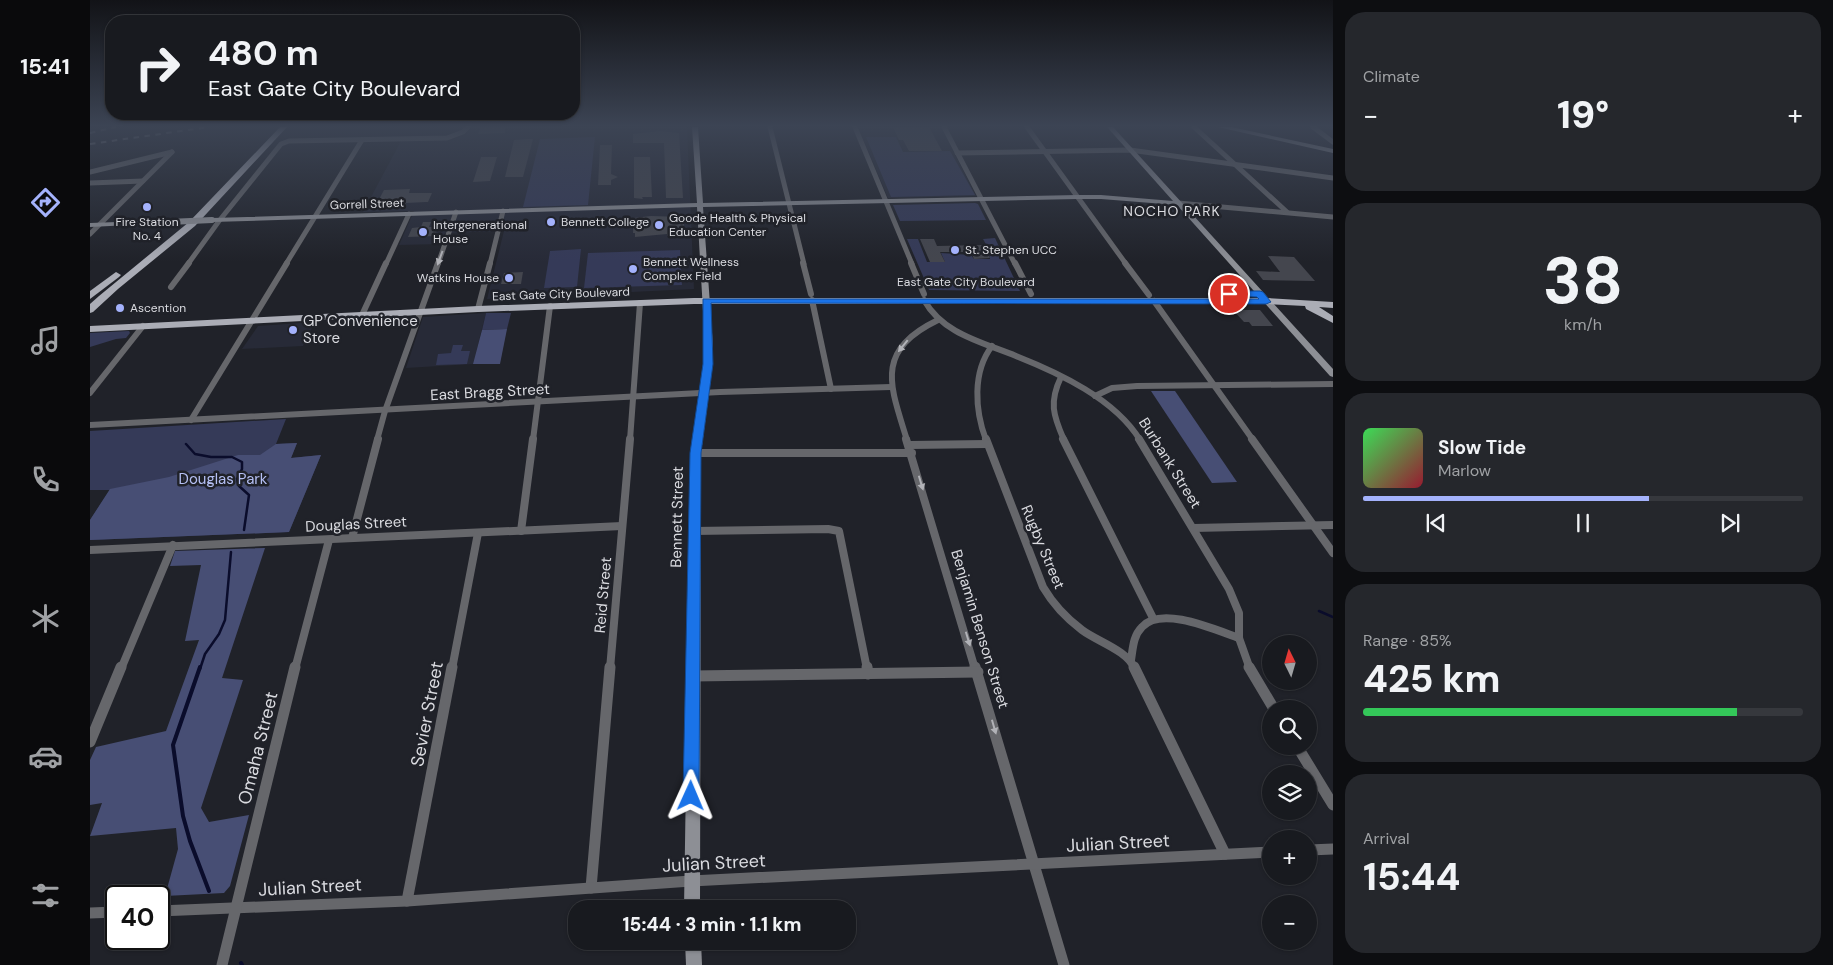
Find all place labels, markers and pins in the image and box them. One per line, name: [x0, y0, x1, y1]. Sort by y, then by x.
marker: Fire Station No. 4: [141, 201, 153, 213]
place label: Goode Health & Physical Education Center: [669, 210, 806, 240]
place label: Fire Station No. 4: [115, 214, 179, 244]
place label: Bennett College: [561, 214, 649, 230]
marker: Bennett College: [545, 216, 557, 228]
place label: Intergenerational House: [433, 217, 527, 247]
marker: Goode Health & Physical Education Center: [653, 219, 665, 231]
marker: Intergenerational House: [417, 226, 429, 238]
place label: St. Stephen UCC: [965, 242, 1057, 258]
marker: St. Stephen UCC: [949, 244, 961, 256]
place label: Bennett Wellness Complex Field: [643, 254, 739, 284]
marker: Bennett Wellness Complex Field: [627, 263, 639, 275]
place label: Watkins House: [417, 270, 499, 286]
marker: Watkins House: [503, 272, 515, 284]
pin: [1208, 273, 1250, 315]
place label: Ascention: [130, 300, 186, 316]
marker: Ascention: [114, 302, 126, 314]
place label: GP Convenience Store: [303, 311, 418, 348]
marker: GP Convenience Store: [287, 324, 299, 336]

